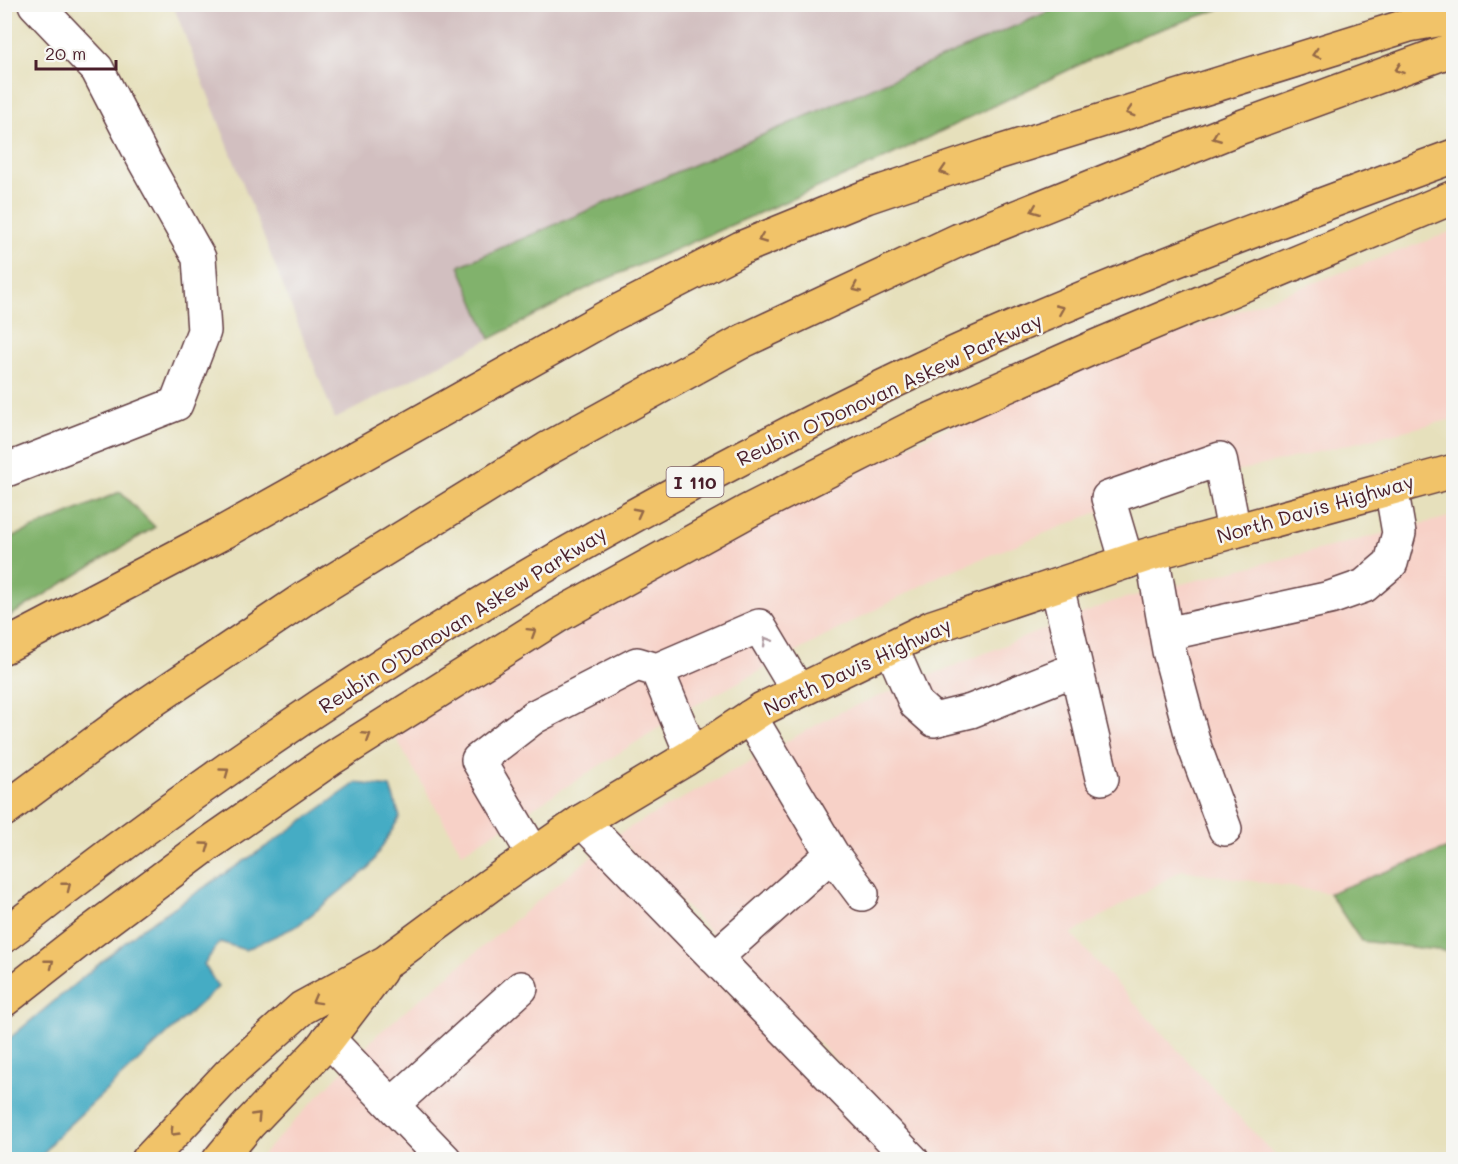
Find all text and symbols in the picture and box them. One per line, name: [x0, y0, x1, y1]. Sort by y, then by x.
scale bar: [36, 33, 116, 71]
text: 20 m: [45, 41, 86, 65]
one-way arrow: [1311, 47, 1322, 59]
one-way arrow: [1394, 61, 1404, 74]
one-way arrow: [1125, 105, 1136, 117]
one-way arrow: [1211, 130, 1222, 142]
one-way arrow: [939, 163, 950, 176]
one-way arrow: [1030, 203, 1041, 215]
one-way arrow: [757, 232, 768, 244]
one-way arrow: [852, 281, 863, 293]
one-way arrow: [1053, 304, 1064, 316]
street label: Reubin O'Donovan Askew Parkway: [732, 307, 1046, 471]
road number: I 110: [666, 467, 724, 497]
street label: North Davis Highway: [1213, 467, 1417, 549]
one-way arrow: [632, 508, 643, 519]
street label: Reubin O'Donovan Askew Parkway: [313, 519, 611, 719]
street label: North Davis Highway: [759, 611, 955, 721]
one-way arrow: [526, 627, 536, 639]
one-way arrow: [763, 637, 775, 647]
one-way arrow: [360, 732, 371, 743]
one-way arrow: [218, 768, 229, 779]
one-way arrow: [199, 842, 210, 853]
one-way arrow: [60, 883, 71, 894]
one-way arrow: [44, 960, 55, 971]
one-way arrow: [312, 993, 323, 1004]
one-way arrow: [250, 1112, 261, 1122]
one-way arrow: [170, 1125, 181, 1136]

